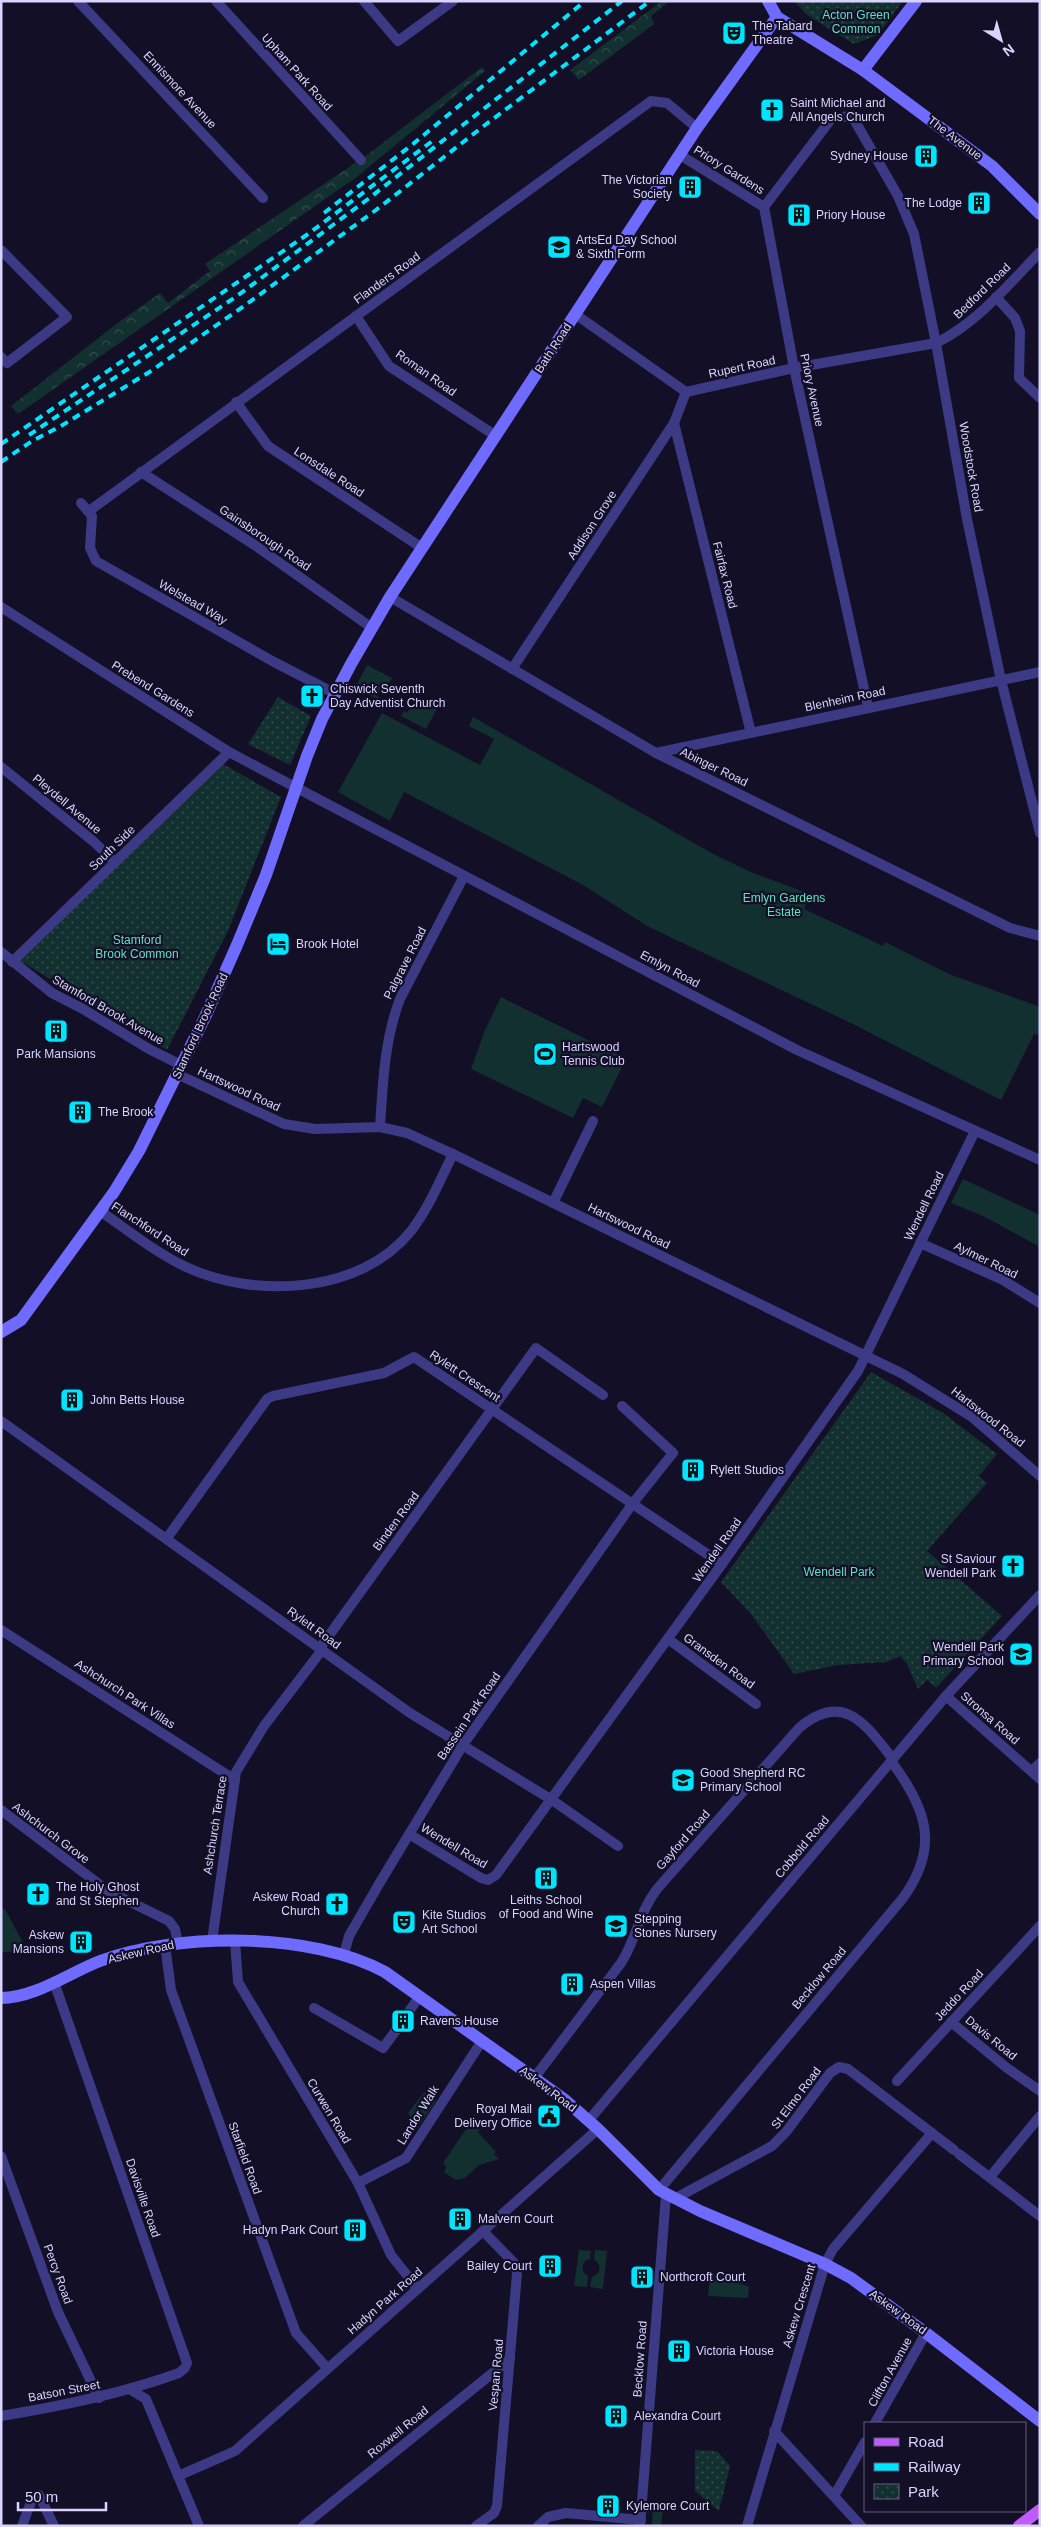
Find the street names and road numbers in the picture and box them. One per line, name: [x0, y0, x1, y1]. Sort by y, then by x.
street label: Upham Park Road: [259, 31, 335, 113]
street label: Ennismore Avenue: [141, 48, 220, 132]
street label: The Avenue: [925, 113, 985, 163]
street label: Priory Gardens: [691, 143, 767, 197]
street label: Flanders Road: [351, 249, 423, 307]
street label: Bedford Road: [950, 260, 1014, 322]
street label: Bath Road: [532, 320, 574, 376]
street label: Roman Road: [393, 347, 459, 399]
street label: Priory Avenue: [797, 352, 827, 428]
street label: Rupert Road: [707, 353, 777, 381]
street label: Woodstock Road: [956, 421, 986, 513]
street label: Lonsdale Road: [291, 444, 367, 500]
street label: Addison Grove: [565, 488, 620, 562]
street label: Gainsborough Road: [217, 502, 313, 574]
street label: Fairfax Road: [710, 540, 740, 610]
street label: Welstead Way: [156, 577, 230, 627]
street label: Prebend Gardens: [109, 658, 197, 720]
street label: Blenheim Road: [803, 684, 887, 714]
street label: Abinger Road: [678, 745, 750, 789]
street label: Pleydell Avenue: [30, 771, 104, 837]
street label: South Side: [86, 822, 138, 873]
street label: Palgrave Road: [381, 924, 429, 1002]
street label: Emlyn Road: [638, 947, 702, 991]
street label: Stamford Brook Road: [169, 971, 231, 1081]
street label: Stamford Brook Avenue: [50, 972, 167, 1048]
street label: Hartswood Road: [196, 1064, 282, 1114]
street label: Wendell Road: [901, 1169, 947, 1243]
street label: Flanchford Road: [109, 1199, 191, 1259]
street label: Hartswood Road: [586, 1200, 672, 1252]
street label: Aylmer Road: [952, 1239, 1020, 1281]
street label: Rylett Crescent: [427, 1347, 503, 1405]
street label: Hartswood Road: [948, 1384, 1028, 1450]
street label: Binden Road: [370, 1489, 422, 1553]
street label: Wendell Road: [690, 1515, 744, 1585]
street label: Rylett Road: [285, 1604, 343, 1652]
street label: Gransden Road: [681, 1630, 757, 1692]
street label: Ashchurch Park Villas: [72, 1656, 178, 1732]
street label: Bassein Park Road: [434, 1670, 504, 1762]
street label: Stronsa Road: [958, 1689, 1022, 1747]
street label: Ashchurch Terrace: [200, 1774, 230, 1875]
street label: Ashchurch Grove: [10, 1800, 92, 1867]
street label: Gayford Road: [653, 1807, 713, 1873]
street label: Cobbold Road: [772, 1813, 832, 1881]
street label: Wendell Road: [418, 1821, 490, 1871]
street label: Askew Road: [107, 1938, 175, 1966]
street label: Becklow Road: [789, 1944, 849, 2012]
street label: Jeddo Road: [932, 1967, 986, 2023]
street label: Davis Road: [962, 2013, 1020, 2063]
street label: Askew Road: [517, 2063, 579, 2115]
street label: St Elmo Road: [768, 2064, 824, 2132]
street label: Curwen Road: [304, 2076, 354, 2146]
street label: Landor Walk: [394, 2082, 442, 2147]
street label: Starfield Road: [225, 2120, 265, 2196]
street label: Davisville Road: [123, 2157, 163, 2239]
street label: Percy Road: [41, 2242, 75, 2306]
street label: Askew Crescent: [780, 2262, 819, 2350]
street label: Hadyn Park Road: [345, 2265, 425, 2337]
street label: Askew Road: [867, 2287, 929, 2337]
street label: Becklow Road: [630, 2320, 650, 2398]
street label: Clifton Avenue: [865, 2335, 915, 2409]
street label: Vespan Road: [486, 2338, 506, 2412]
street label: Batson Street: [27, 2377, 102, 2405]
street label: Roxwell Road: [365, 2403, 431, 2461]

